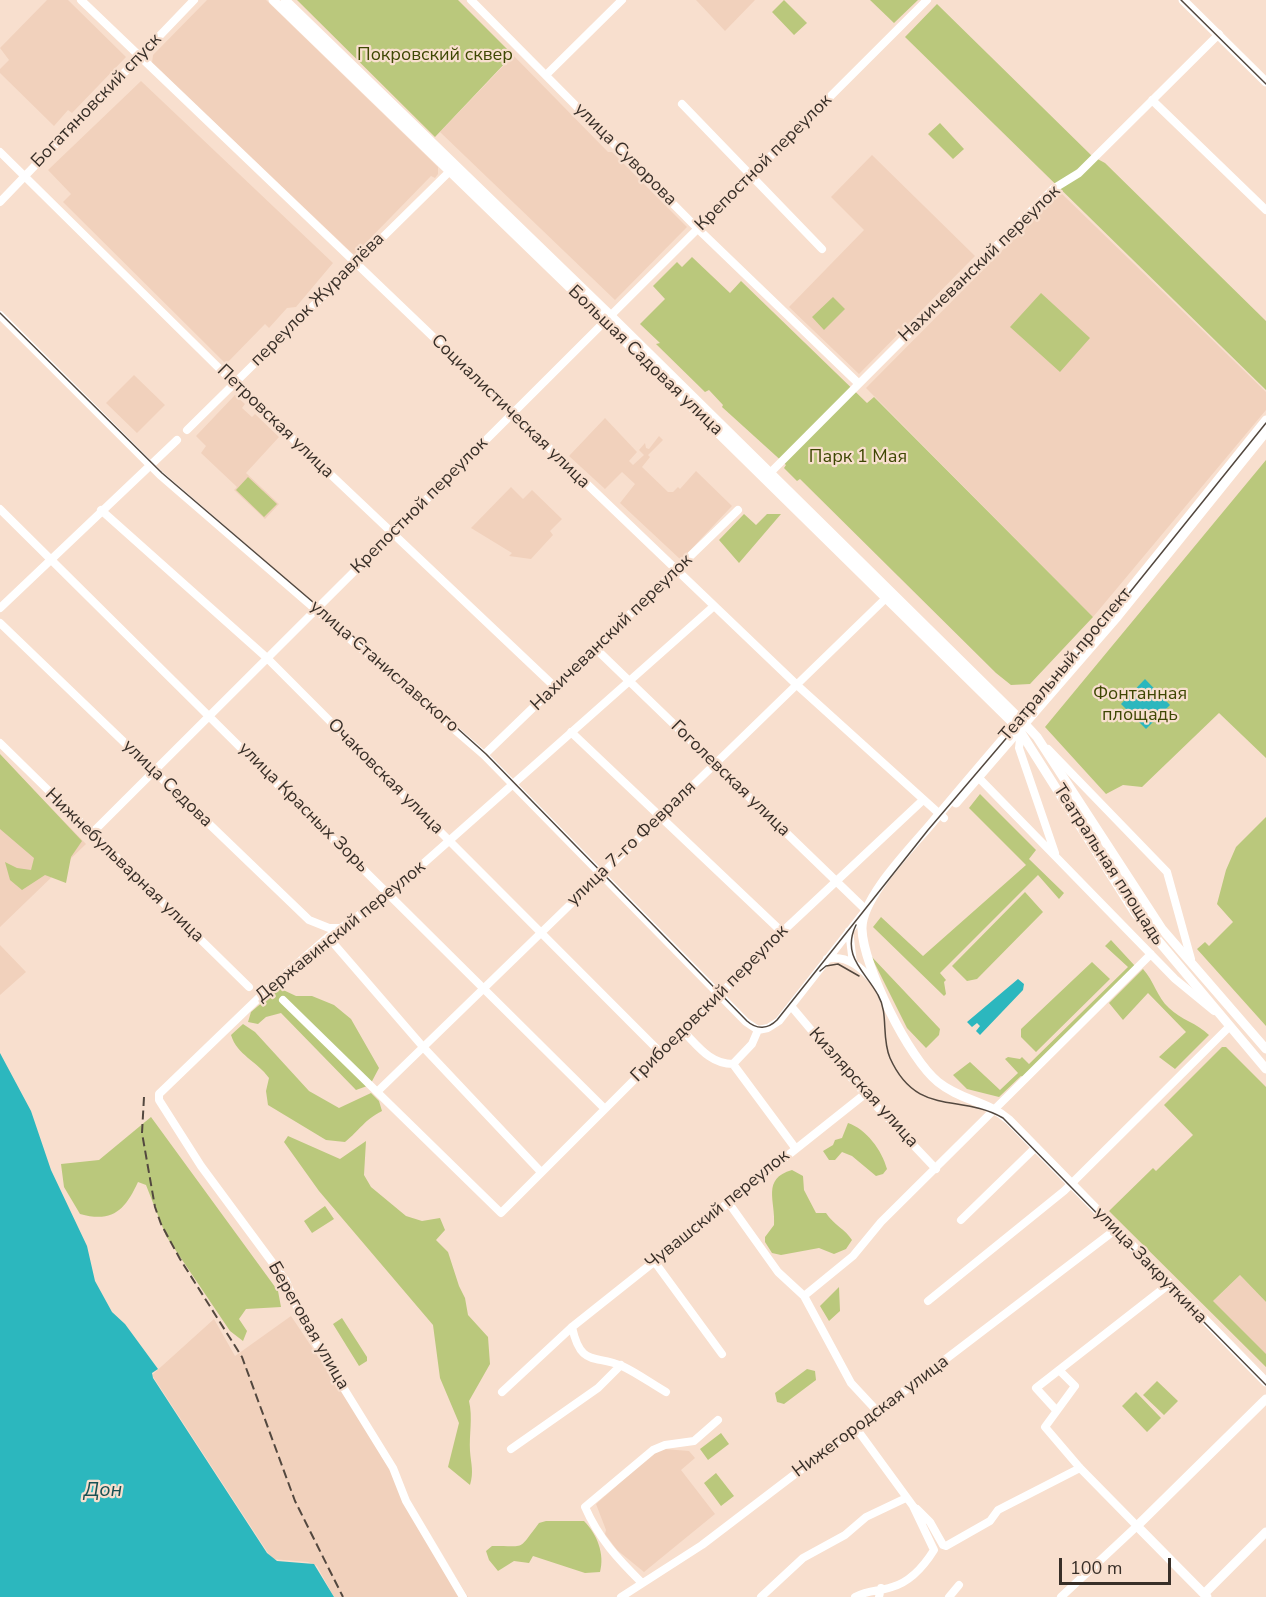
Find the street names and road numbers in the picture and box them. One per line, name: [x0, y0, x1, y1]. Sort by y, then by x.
street label: Богатяновский спуск: [27, 30, 167, 172]
street label: Крепостной переулок: [691, 90, 837, 236]
street label: улица Суворова: [569, 99, 681, 211]
street label: Нахичеванский переулок: [895, 181, 1065, 347]
street label: переулок Журавлёва: [247, 229, 389, 371]
street label: Большая Садовая улица: [563, 281, 727, 441]
street label: Социалистическая улица: [426, 330, 594, 494]
street label: Петровская улица: [212, 361, 338, 483]
street label: Крепостной переулок: [347, 433, 493, 579]
street label: Нахичеванский переулок: [527, 550, 697, 716]
street label: Театральный проспект: [995, 584, 1137, 746]
street label: улица Станиславского: [305, 596, 463, 738]
street label: Очаковская улица: [323, 715, 447, 839]
street label: Гоголевская улица: [666, 716, 794, 842]
street label: улица Седова: [117, 736, 217, 832]
street label: улица Красных Зорь: [233, 738, 373, 878]
street label: улица 7-го Февраля: [563, 777, 701, 911]
street label: Театральная площадь: [1048, 780, 1168, 950]
street label: Нижнебульварная улица: [40, 784, 208, 948]
street label: Державинский переулок: [252, 857, 430, 1007]
street label: Грибоедовский переулок: [627, 921, 793, 1087]
street label: Кизлярская улица: [803, 1024, 923, 1152]
street label: Чувашский переулок: [642, 1145, 794, 1275]
street label: улица Закруткина: [1089, 1203, 1211, 1329]
street label: Береговая улица: [263, 1258, 353, 1394]
street label: Нижегородская улица: [789, 1351, 953, 1483]

